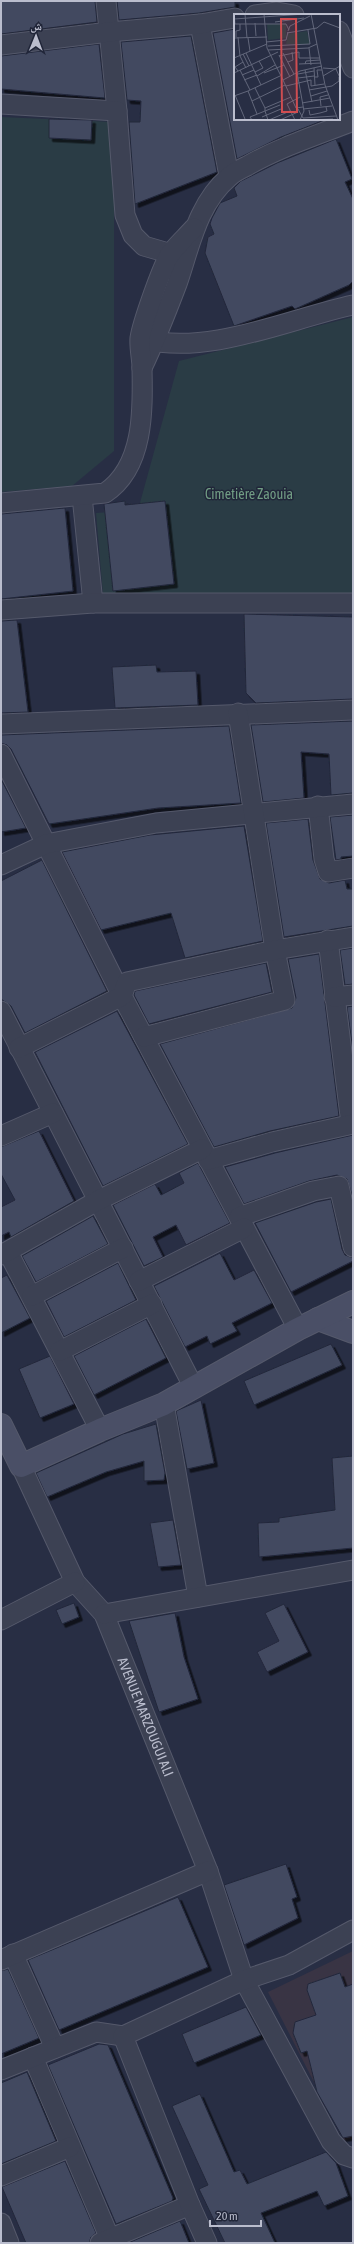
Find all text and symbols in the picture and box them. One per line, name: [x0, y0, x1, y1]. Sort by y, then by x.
inset map: [234, 14, 340, 120]
north arrow: [16, 16, 56, 56]
text: ش: [30, 20, 42, 34]
park label: Cimetière Zaouia: [205, 486, 293, 502]
street label: AVENUE MARZOUGUI ALI: [114, 1655, 177, 1779]
scale bar: [210, 2202, 261, 2228]
text: 20 m: [216, 2209, 238, 2223]

